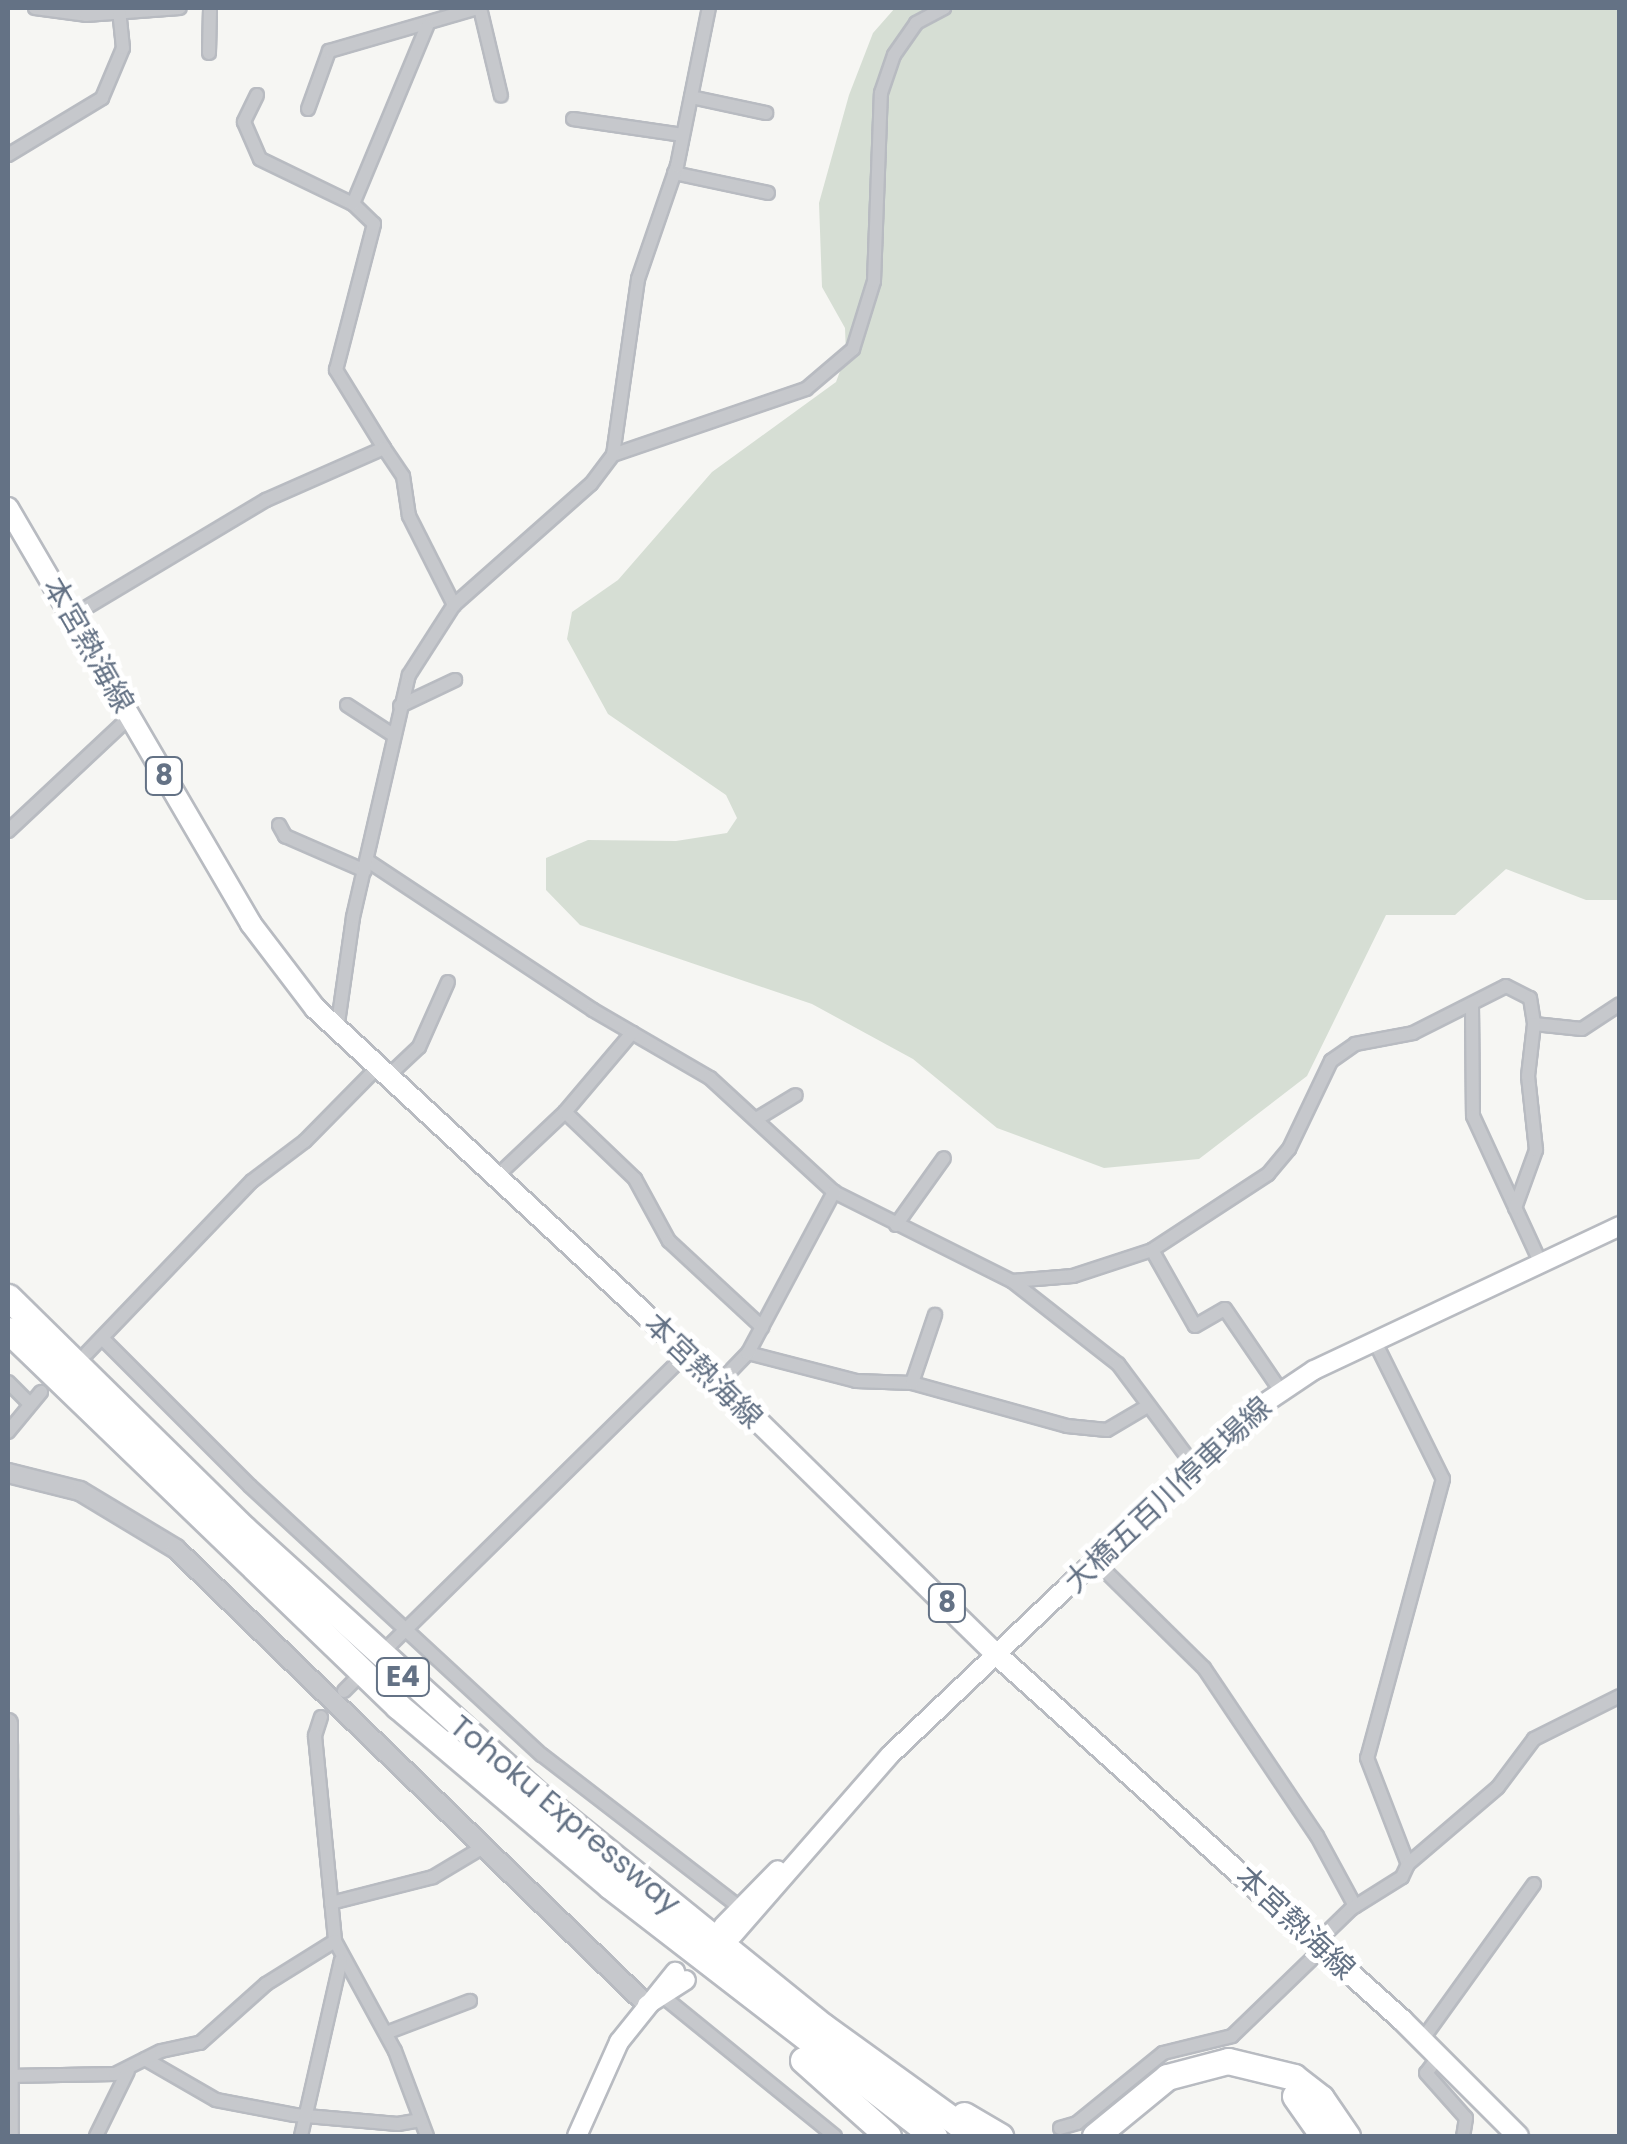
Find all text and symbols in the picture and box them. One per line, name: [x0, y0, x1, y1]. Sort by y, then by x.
street label: 本宮熱海線: [35, 571, 141, 719]
road number: 8: [144, 753, 184, 799]
street label: 本宮熱海線: [637, 1306, 769, 1436]
street label: 大橋五百川停車場線: [1057, 1390, 1279, 1600]
road number: 8: [927, 1580, 967, 1626]
road number: E4: [376, 1654, 430, 1700]
street label: Tohoku Expressway: [443, 1708, 687, 1922]
street label: 本宮熱海線: [1228, 1859, 1362, 1987]

